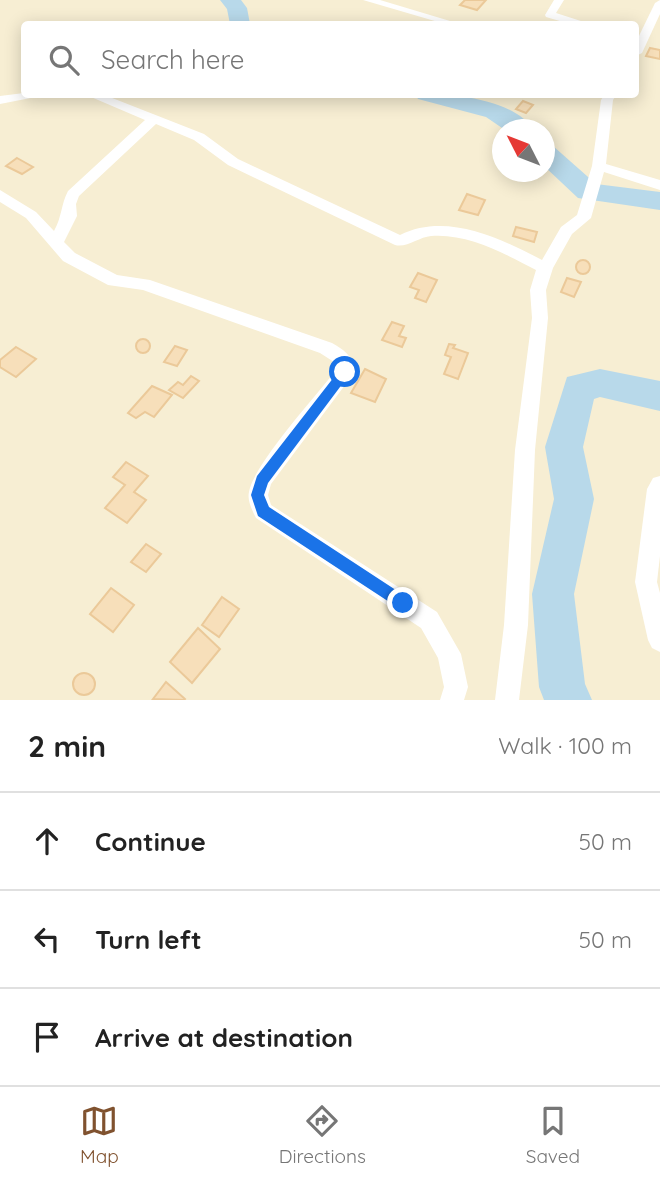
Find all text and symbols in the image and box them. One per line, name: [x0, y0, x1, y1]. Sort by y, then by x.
search box: [21, 21, 639, 98]
icon: search: [45, 41, 83, 79]
text: Search here: [101, 43, 245, 76]
north arrow: [492, 119, 555, 182]
route start: [329, 356, 360, 387]
route end: [387, 587, 418, 618]
text: 2 min: [28, 727, 106, 765]
text: Walk · 100 m: [498, 731, 632, 760]
icon: ahead: [28, 822, 66, 860]
text: Continue: [95, 825, 206, 858]
text: 50 m: [579, 827, 632, 856]
icon: left: [28, 920, 66, 958]
text: Turn left: [95, 923, 202, 956]
text: 50 m: [579, 925, 632, 954]
icon: arrive: [28, 1018, 66, 1056]
text: Arrive at destination: [95, 1021, 353, 1054]
tab: Map: [80, 1102, 119, 1168]
tab: Directions: [279, 1102, 366, 1168]
tab: Saved: [526, 1102, 580, 1168]

